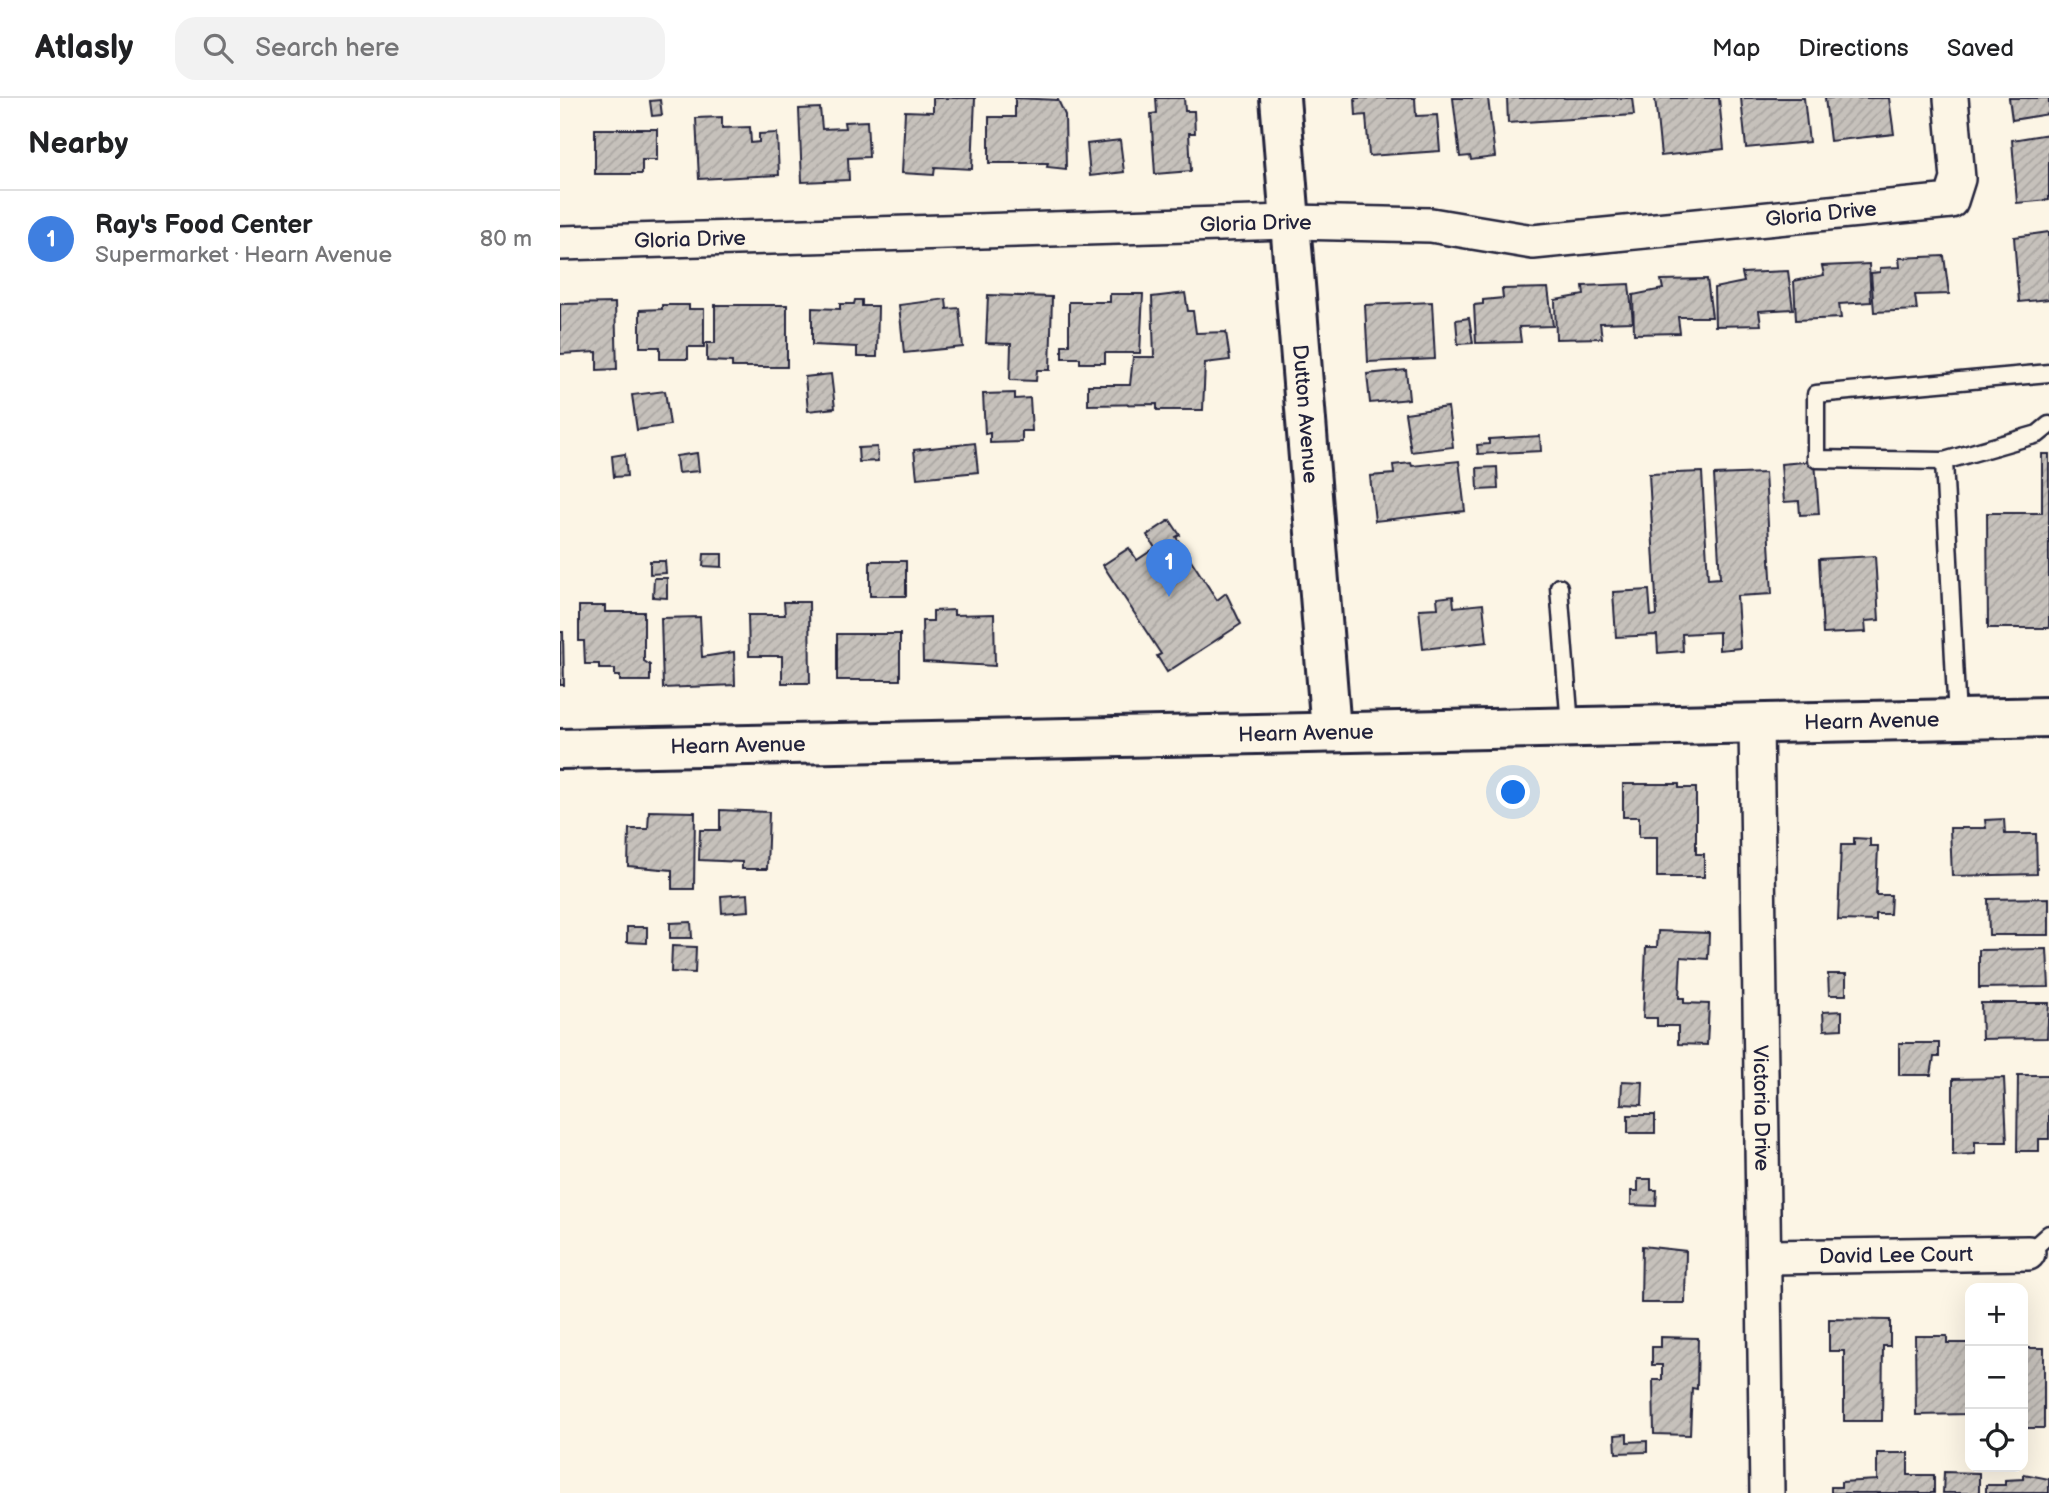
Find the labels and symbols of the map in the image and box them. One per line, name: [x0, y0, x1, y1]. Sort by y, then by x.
street label: Gloria Drive: [1764, 196, 1878, 232]
street label: Gloria Drive: [1200, 210, 1312, 238]
street label: Gloria Drive: [634, 226, 746, 254]
street label: Dutton Avenue: [1287, 344, 1323, 484]
pin: 1: [1146, 539, 1192, 597]
street label: Hearn Avenue: [1804, 707, 1940, 735]
street label: Hearn Avenue: [1238, 720, 1374, 747]
street label: Hearn Avenue: [670, 732, 806, 760]
your location: [1496, 775, 1530, 809]
street label: Victoria Drive: [1748, 1045, 1774, 1171]
street label: David Lee Court: [1819, 1242, 1974, 1269]

